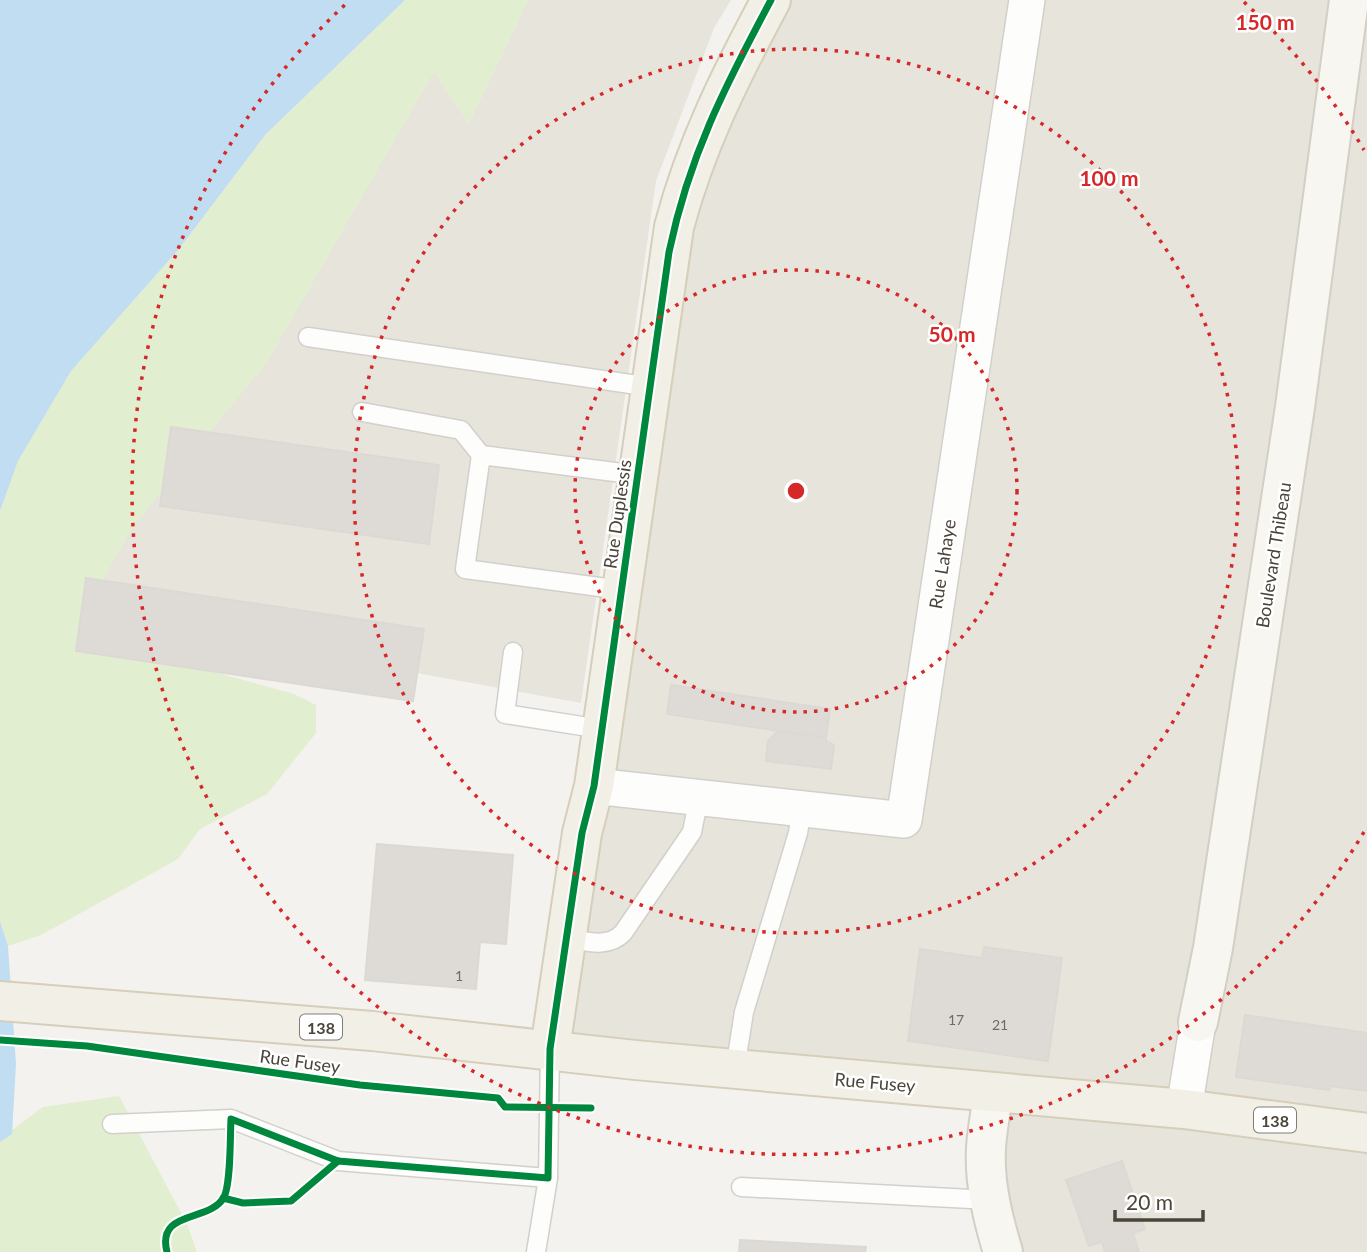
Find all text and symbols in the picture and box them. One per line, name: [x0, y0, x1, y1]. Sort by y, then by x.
text: 150 m: [1235, 9, 1295, 34]
text: 100 m: [1079, 165, 1139, 190]
text: 50 m: [928, 321, 976, 346]
street label: Rue Duplessis: [598, 458, 636, 570]
centre of rings: [784, 479, 808, 503]
street label: Boulevard Thibeau: [1251, 481, 1295, 629]
street label: Rue Lahaye: [924, 518, 960, 610]
house number: 1: [455, 967, 463, 984]
house number: 17: [948, 1011, 964, 1028]
road number: 138: [300, 1015, 342, 1040]
house number: 21: [992, 1016, 1008, 1033]
street label: Rue Fusey: [258, 1044, 342, 1078]
street label: Rue Fusey: [834, 1068, 917, 1097]
road number: 138: [1254, 1108, 1296, 1132]
scale bar: [1115, 1178, 1202, 1222]
text: 20 m: [1126, 1189, 1173, 1214]

